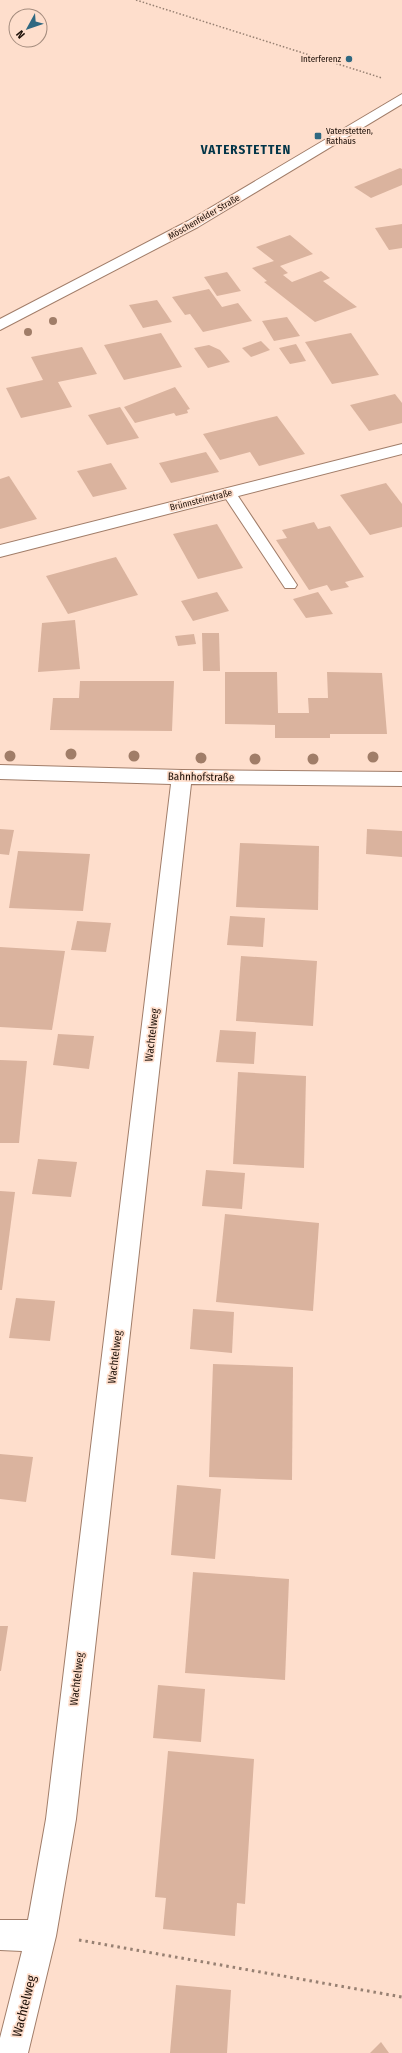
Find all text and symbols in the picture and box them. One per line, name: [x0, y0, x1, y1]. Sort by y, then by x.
north arrow: [8, 8, 48, 48]
text: N: [14, 27, 28, 41]
place label: Interferenz: [301, 54, 341, 64]
marker: Interferenz: [344, 54, 354, 64]
place label: Vaterstetten, Rathaus: [326, 126, 373, 146]
marker: Vaterstetten, Rathaus: [313, 131, 323, 141]
district label: VATERSTETTEN: [200, 142, 291, 157]
street label: Möschenfelder Straße: [167, 192, 242, 241]
street label: Brünnsteinstraße: [169, 487, 234, 513]
street label: Bahnhofstraße: [168, 770, 234, 784]
street label: Wachtelweg: [142, 1007, 162, 1062]
street label: Wachtelweg: [105, 1329, 125, 1384]
street label: Wachtelweg: [67, 1651, 87, 1706]
street label: Wachtelweg: [9, 1973, 39, 2038]

